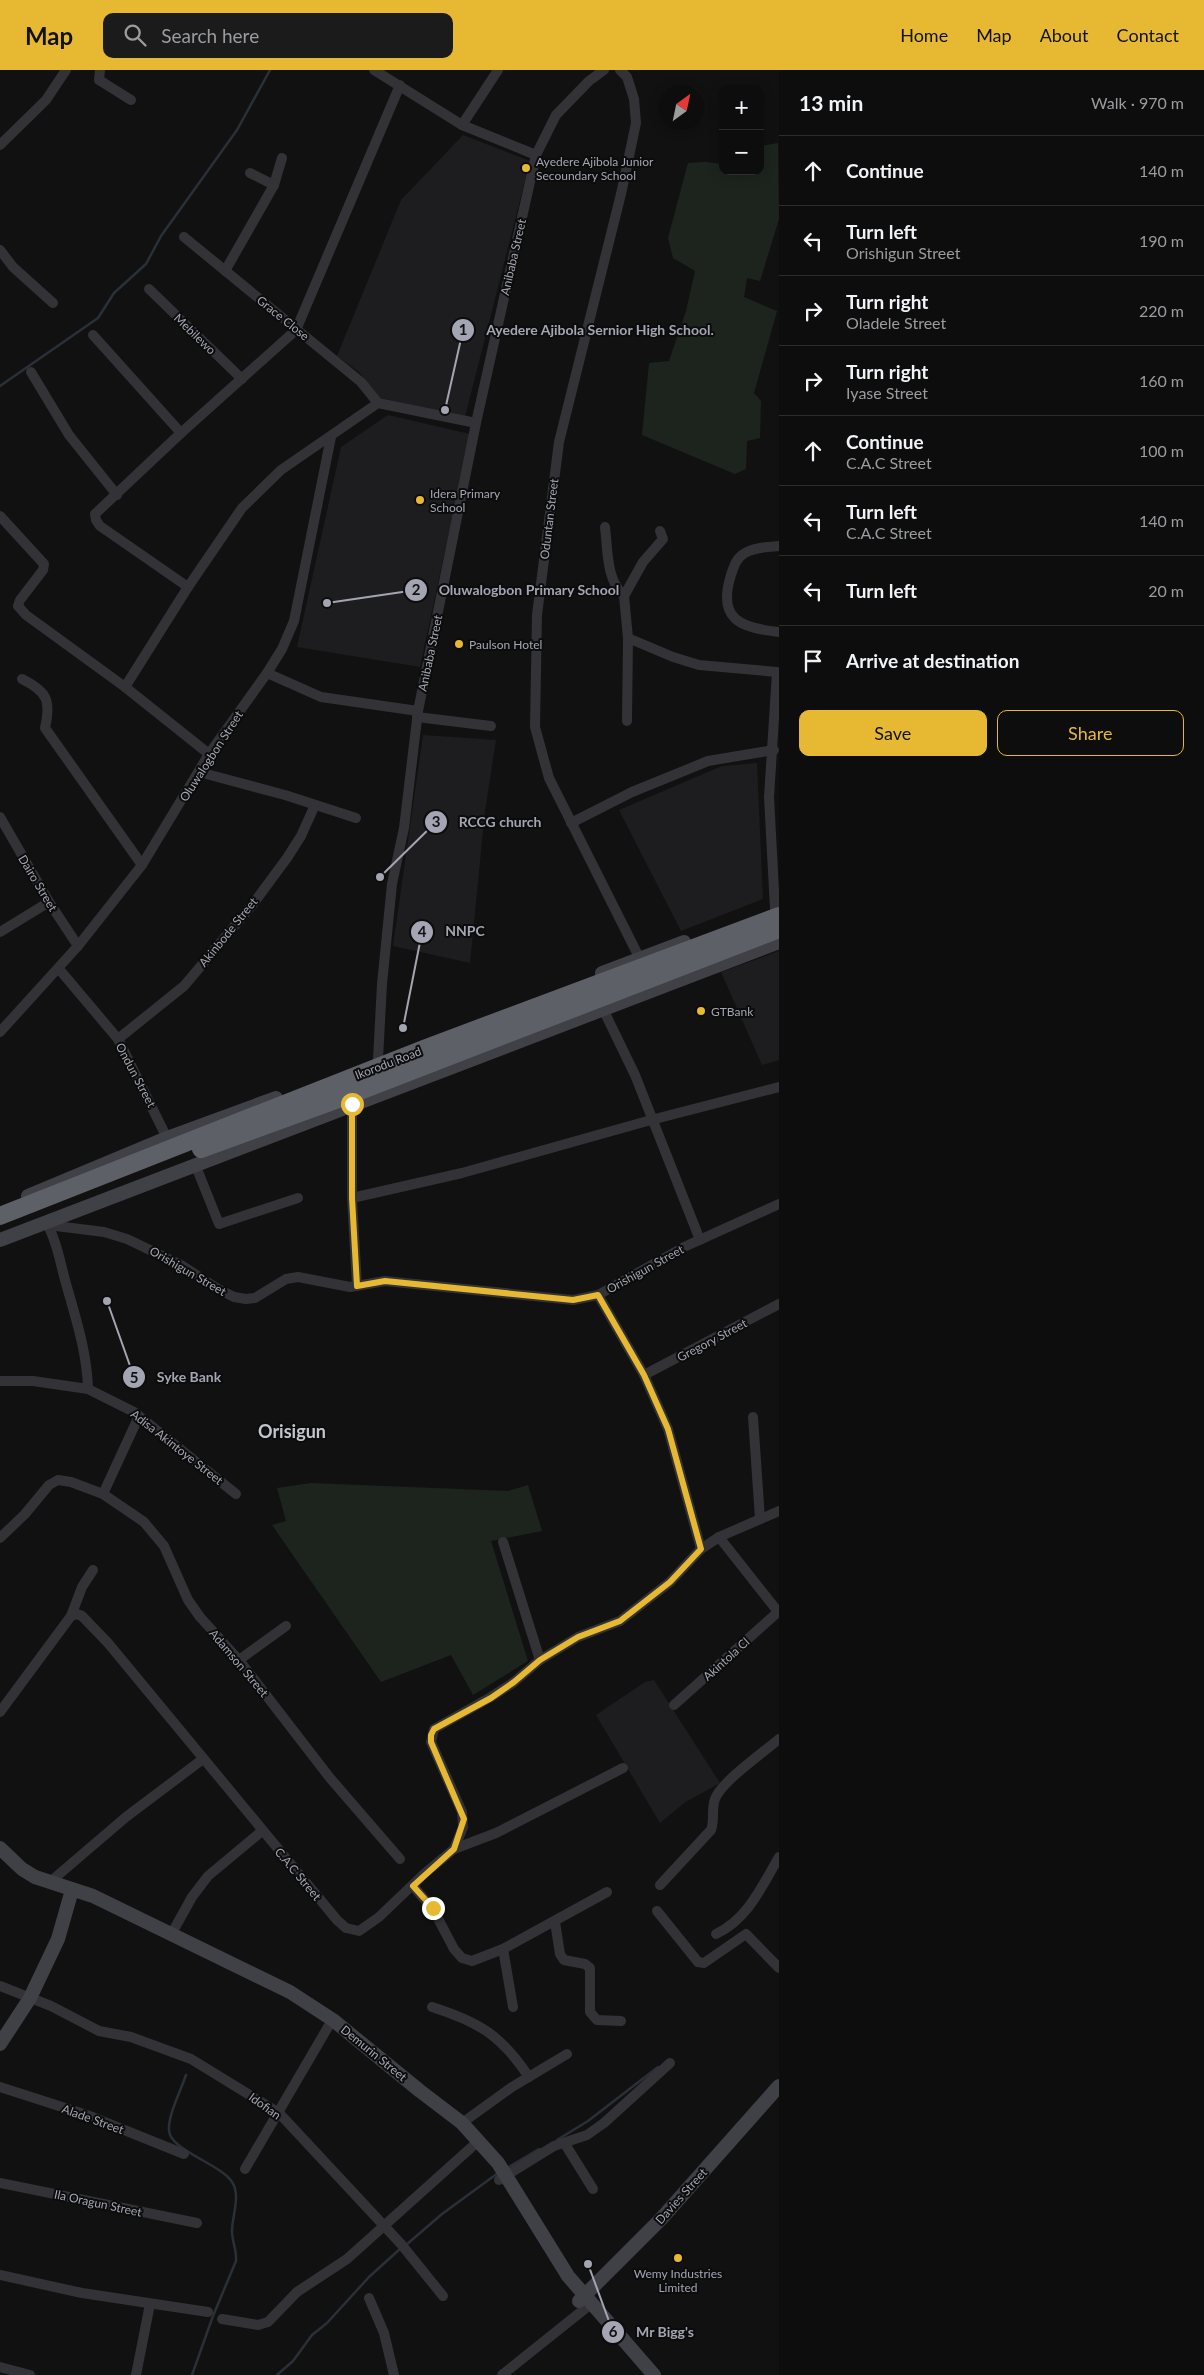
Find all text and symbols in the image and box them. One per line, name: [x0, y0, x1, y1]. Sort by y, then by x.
search box: [103, 13, 453, 58]
text: Map: [25, 21, 73, 50]
icon: search: [121, 21, 149, 49]
text: Search here: [161, 24, 259, 47]
text: Home: [900, 24, 948, 46]
text: Map: [976, 24, 1012, 46]
text: About: [1040, 24, 1089, 46]
text: Contact: [1117, 24, 1179, 46]
north arrow: [659, 85, 704, 130]
map controls: [719, 85, 764, 175]
button: +: [719, 85, 764, 130]
text: 13 min: [799, 90, 863, 115]
text: Walk · 970 m: [1091, 93, 1184, 112]
button: −: [719, 130, 764, 175]
place label: Ayedere Ajibola Junior Secoundary School: [536, 154, 654, 183]
icon: ahead: [799, 157, 827, 185]
text: Continue: [846, 159, 924, 182]
text: 140 m: [1139, 161, 1184, 180]
marker: Ayedere Ajibola Junior Secoundary School: [520, 162, 532, 174]
street label: Anibaba Street: [497, 217, 529, 297]
text: Turn left: [846, 220, 917, 243]
icon: left: [799, 227, 827, 255]
text: 190 m: [1139, 231, 1184, 250]
text: Orishigun Street: [846, 243, 960, 262]
text: Turn right: [846, 290, 928, 313]
street label: Grace Close: [254, 292, 312, 344]
icon: right: [799, 297, 827, 325]
text: 220 m: [1139, 301, 1184, 320]
street label: Mebilewo: [171, 310, 219, 358]
text: Oladele Street: [846, 313, 946, 332]
callout: Ayedere Ajibola Sernior High School.: [451, 315, 724, 344]
text: 1: [459, 320, 467, 338]
text: Ayedere Ajibola Sernior High School.: [485, 321, 714, 338]
text: Turn right: [846, 360, 928, 383]
icon: right: [799, 367, 827, 395]
text: 160 m: [1139, 371, 1184, 390]
text: Iyase Street: [846, 383, 928, 402]
text: Continue: [846, 430, 924, 453]
icon: ahead: [799, 437, 827, 465]
text: 100 m: [1139, 441, 1184, 460]
text: C.A.C Street: [846, 453, 932, 472]
street label: Oduntan Street: [537, 477, 561, 560]
place label: Idera Primary School: [430, 486, 501, 515]
marker: Idera Primary School: [414, 494, 426, 506]
text: Turn left: [846, 500, 917, 523]
icon: left: [799, 507, 827, 535]
text: 140 m: [1139, 511, 1184, 530]
text: C.A.C Street: [846, 523, 932, 542]
callout: Oluwalogbon Primary School: [404, 575, 630, 604]
icon: left: [799, 577, 827, 605]
text: Turn left: [846, 579, 917, 602]
text: 2: [412, 580, 421, 598]
text: Oluwalogbon Primary School: [439, 581, 619, 598]
text: 20 m: [1148, 581, 1184, 600]
street label: Anibaba Street: [415, 613, 446, 693]
place label: Paulson Hotel: [469, 637, 542, 652]
marker: Paulson Hotel: [453, 638, 465, 650]
icon: arrive: [799, 647, 827, 675]
text: Arrive at destination: [846, 649, 1019, 672]
street label: Oluwalogbon Street: [176, 707, 246, 804]
button: Save: [799, 710, 987, 756]
button: Share: [997, 710, 1184, 756]
callout: RCCG church: [424, 808, 552, 837]
text: 3: [432, 812, 440, 830]
text: RCCG church: [459, 813, 541, 830]
street label: Dairo Street: [15, 852, 61, 915]
street label: Akinbode Street: [195, 894, 261, 970]
callout: NNPC: [410, 917, 494, 946]
text: 4: [418, 922, 427, 940]
text: NNPC: [445, 922, 485, 939]
place label: GTBank: [711, 1004, 754, 1019]
marker: GTBank: [695, 1005, 707, 1017]
street label: Ondun Street: [113, 1040, 160, 1110]
street label: Ikorodu Road: [353, 1043, 423, 1083]
route start: [341, 1093, 364, 1116]
street label: Orishigun Street: [604, 1241, 687, 1296]
street label: Orishigun Street: [147, 1243, 230, 1299]
street label: Gregory Street: [674, 1315, 750, 1365]
callout: Syke Bank: [122, 1363, 231, 1392]
text: 5: [130, 1368, 138, 1386]
text: Syke Bank: [157, 1368, 222, 1385]
street label: Adisa Akintoye Street: [128, 1406, 227, 1488]
district label: Orisigun: [258, 1420, 326, 1442]
street label: Adamson Street: [206, 1626, 272, 1700]
street label: Akintola Cl: [700, 1634, 752, 1684]
street label: C.A.C Street: [272, 1845, 325, 1904]
route end: [422, 1897, 445, 1920]
street label: Demurin Street: [338, 2022, 411, 2085]
street label: Idofian: [246, 2089, 284, 2123]
street label: Alade Street: [60, 2101, 127, 2137]
street label: Davies Street: [652, 2164, 710, 2227]
street label: Ila Oragun Street: [53, 2186, 144, 2220]
marker: Wemy Industries Limited: [672, 2252, 684, 2264]
place label: Wemy Industries Limited: [634, 2266, 722, 2295]
callout: Mr Bigg's: [601, 2317, 704, 2346]
text: 6: [609, 2322, 618, 2340]
text: Mr Bigg's: [636, 2323, 694, 2340]

